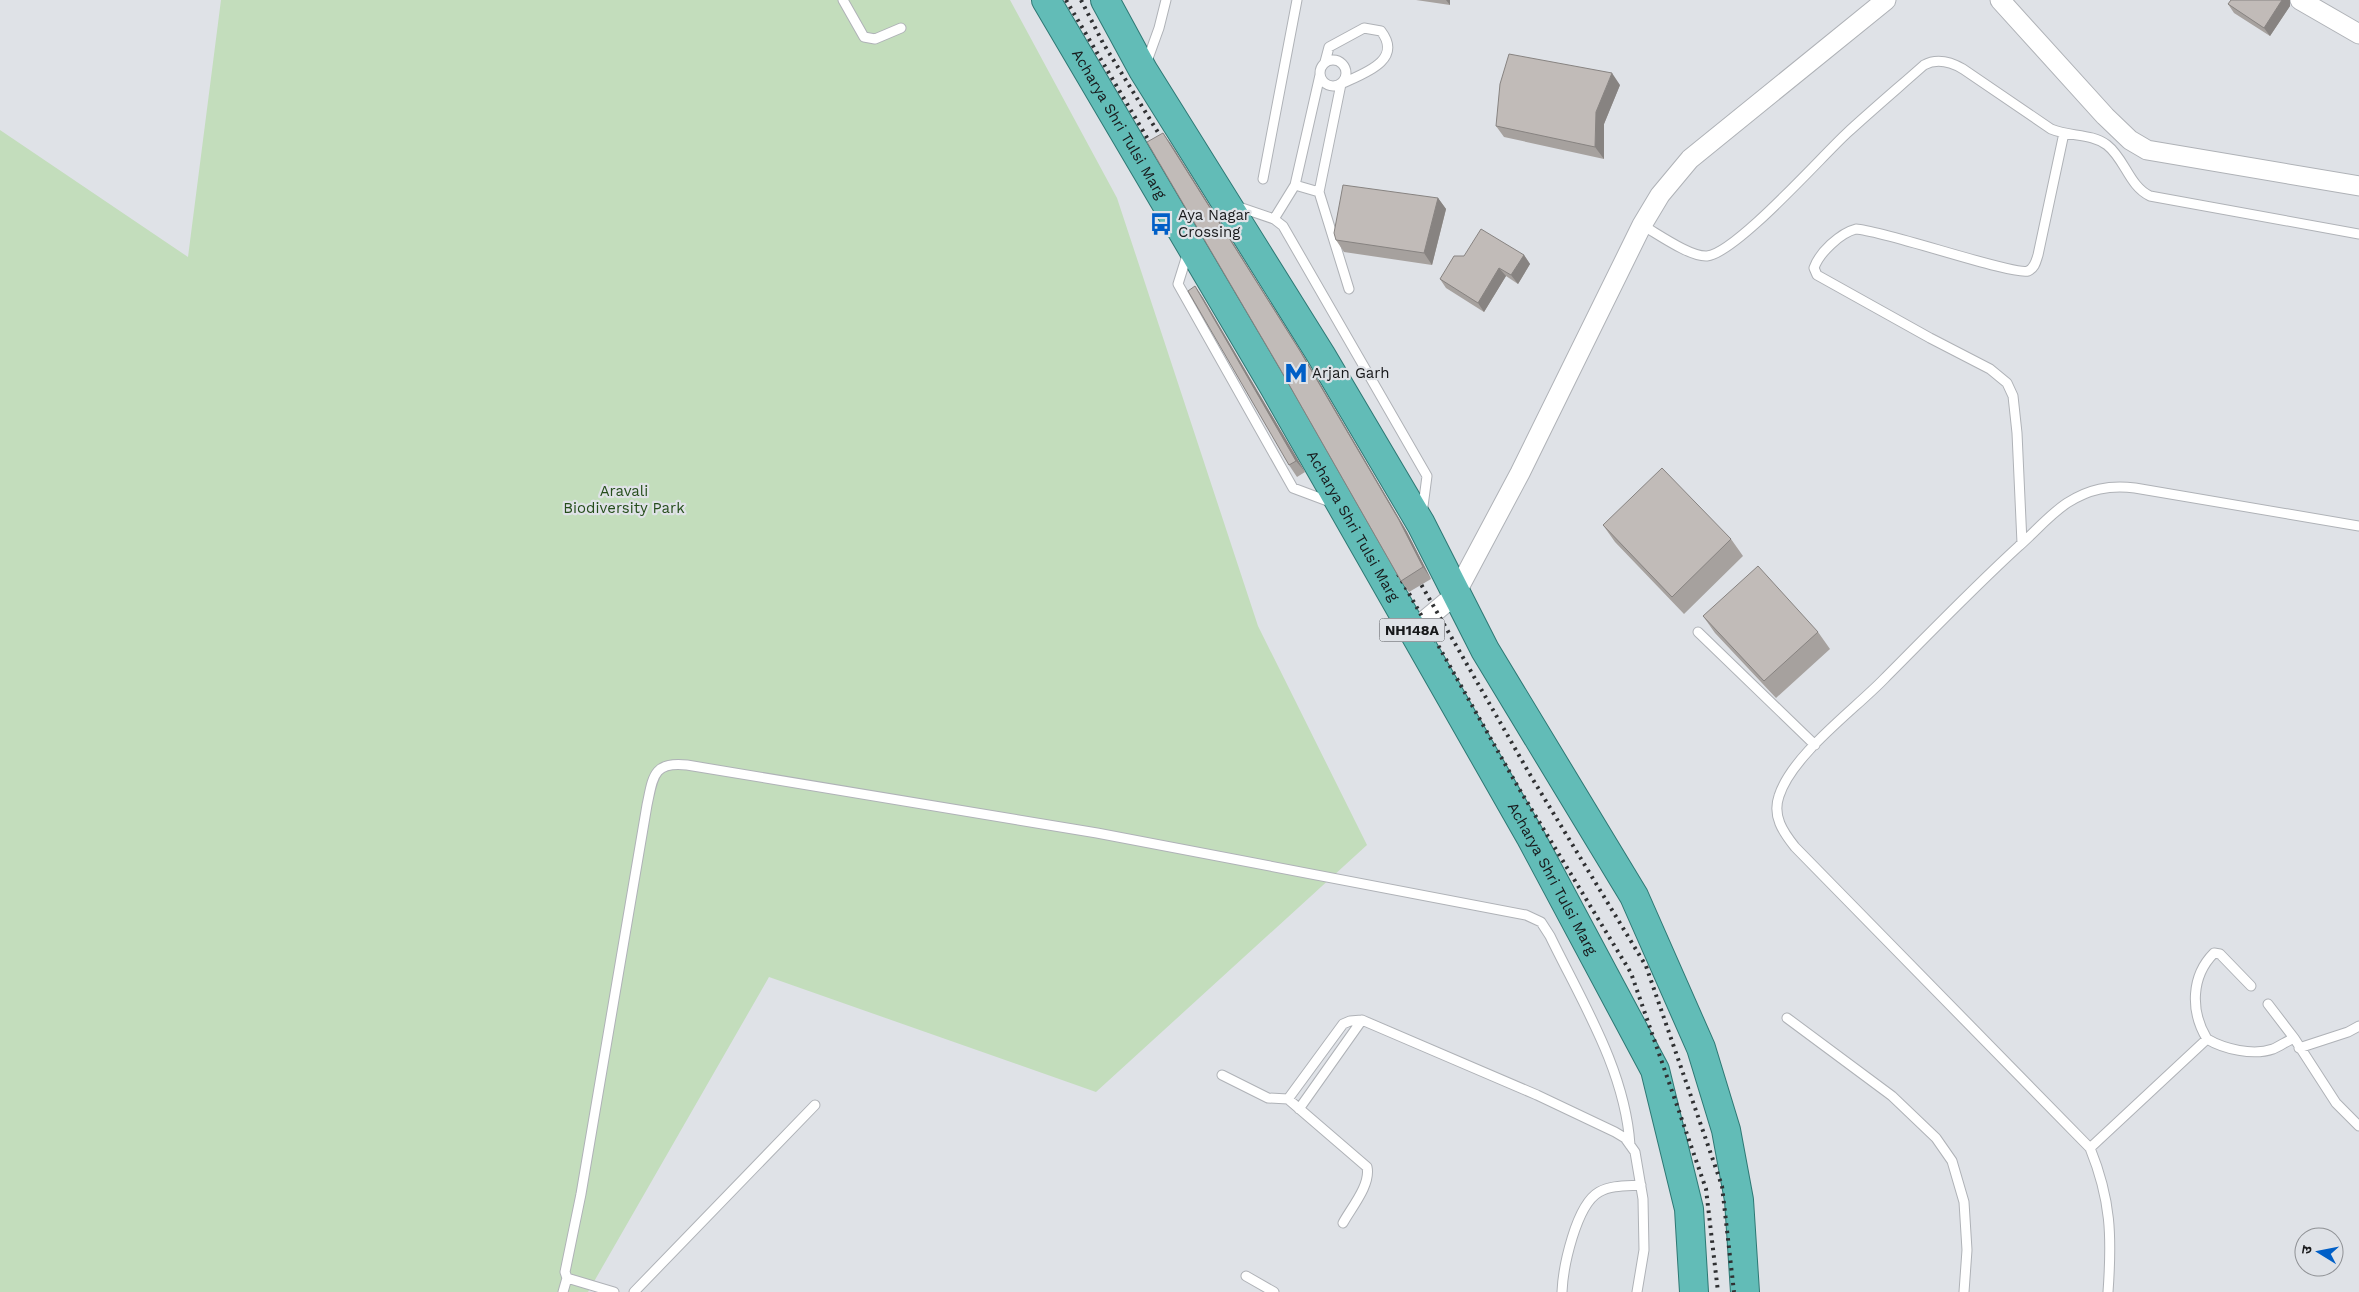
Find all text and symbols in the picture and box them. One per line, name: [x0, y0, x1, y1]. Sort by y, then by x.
street label: Acharya Shri Tulsi Marg: [1068, 46, 1170, 202]
place label: Aya Nagar Crossing: [1178, 206, 1250, 241]
bus stop icon: Aya Nagar Crossing: [1148, 211, 1174, 237]
metro station icon: Arjan Garh: [1283, 360, 1309, 386]
place label: Arjan Garh: [1312, 364, 1390, 382]
street label: Acharya Shri Tulsi Marg: [1303, 447, 1403, 604]
park label: Aravali Biodiversity Park: [563, 482, 685, 517]
road number: NH148A: [1380, 618, 1444, 642]
street label: Acharya Shri Tulsi Marg: [1504, 799, 1601, 958]
north arrow: [2294, 1227, 2344, 1277]
text: उ: [2298, 1244, 2315, 1255]

